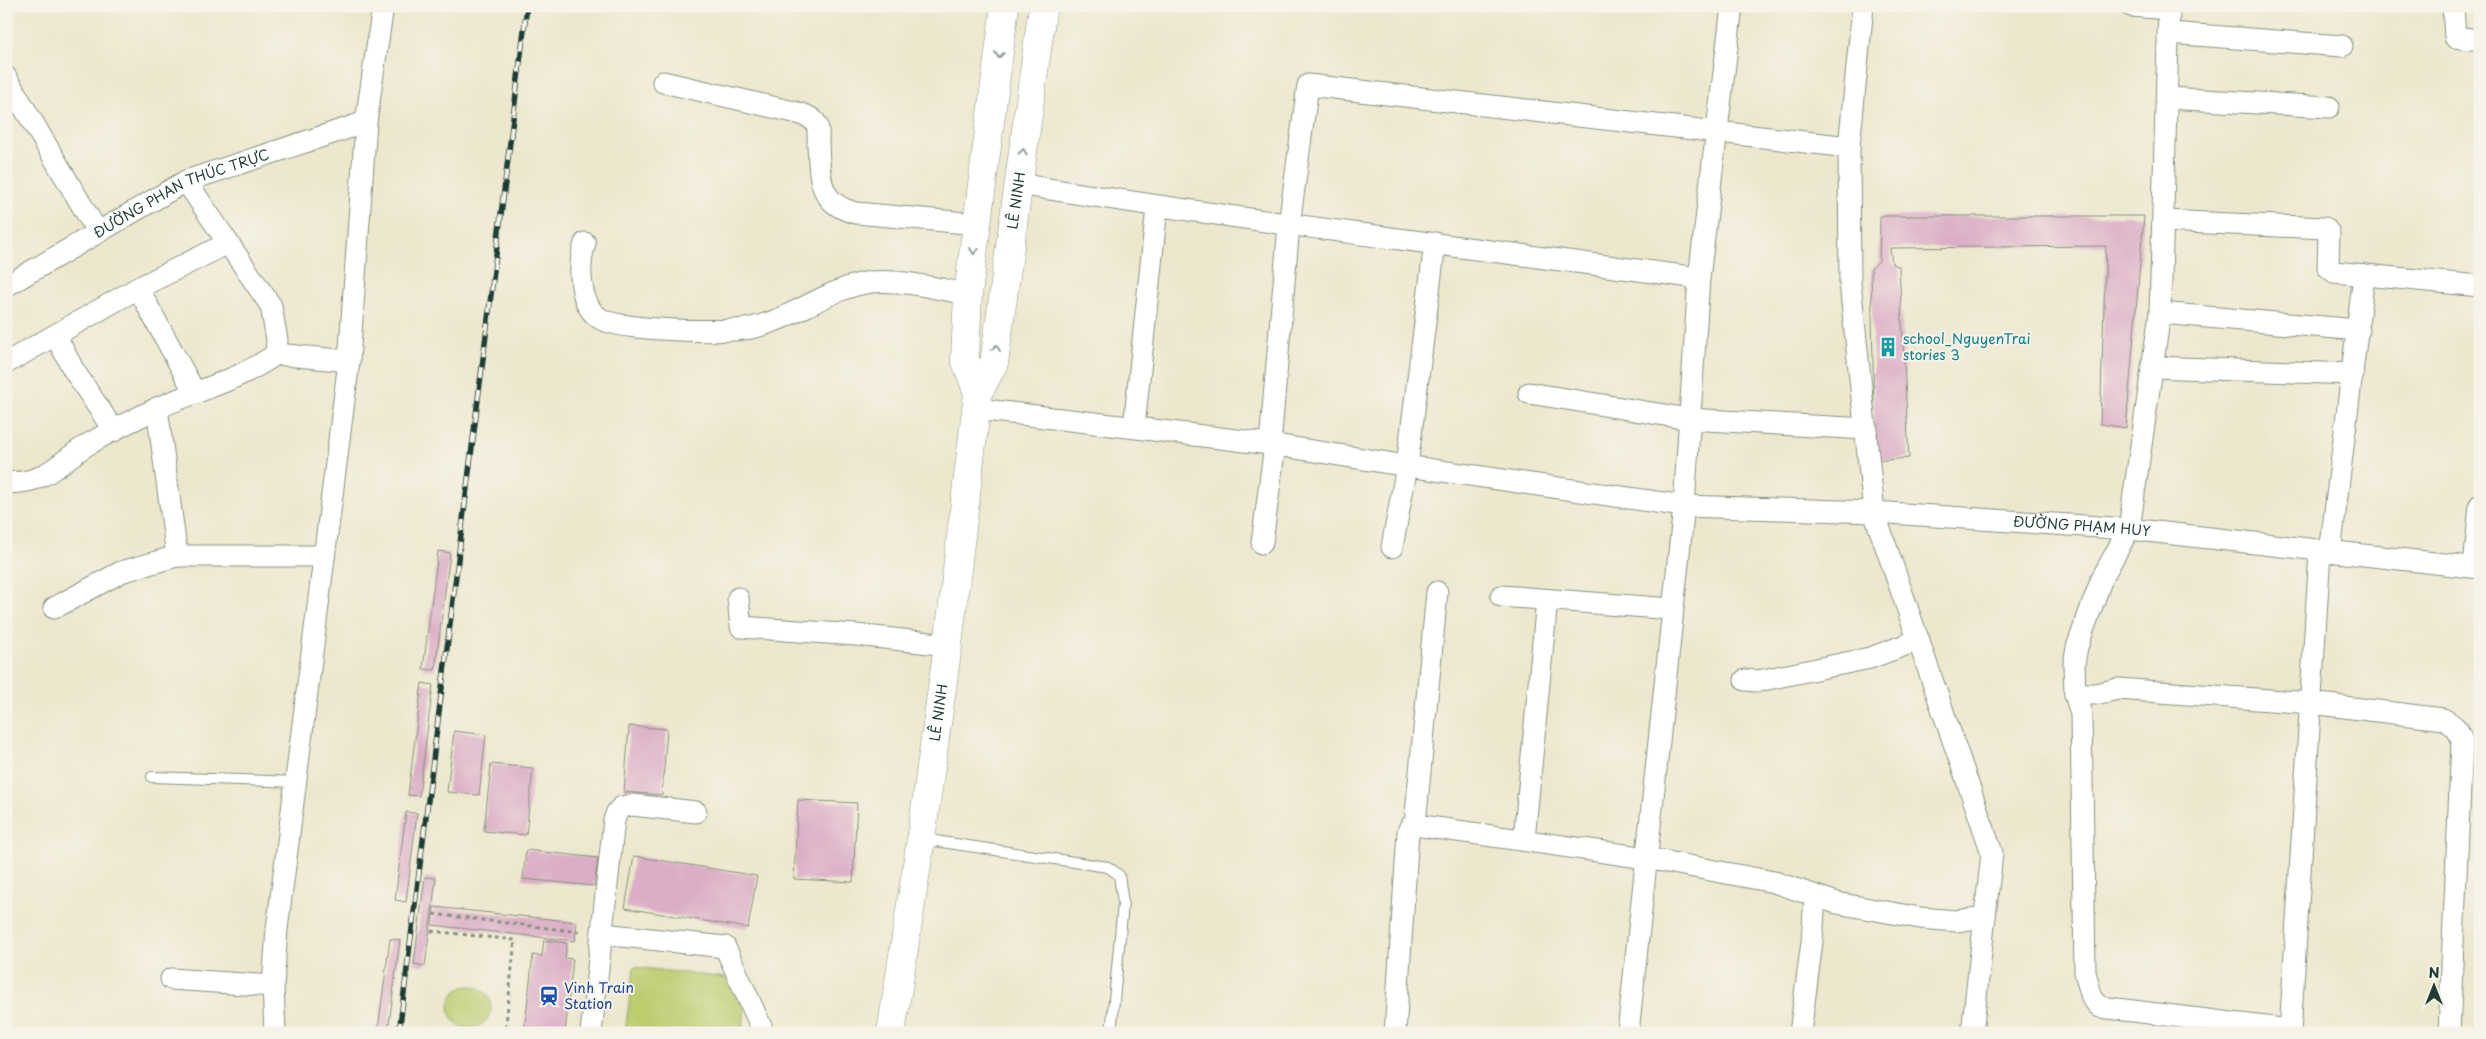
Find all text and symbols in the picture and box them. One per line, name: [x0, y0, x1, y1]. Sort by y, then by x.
one-way arrow: [994, 50, 1004, 59]
street label: ĐƯỜNG PHAN THÚC TRỰC: [89, 143, 272, 243]
one-way arrow: [1017, 148, 1028, 156]
street label: LÊ NINH: [1001, 170, 1030, 230]
one-way arrow: [969, 247, 980, 255]
place label: school_NguyenTrai stories 3: [1903, 328, 2031, 365]
building icon: school_NguyenTrai stories 3: [1877, 336, 1899, 358]
one-way arrow: [991, 344, 1001, 352]
street label: ĐƯỜNG PHẠM HUY: [2012, 510, 2152, 541]
street label: LÊ NINH: [924, 682, 952, 743]
north arrow: [2408, 962, 2458, 1012]
text: N: [2428, 962, 2440, 983]
place label: Vinh Train Station: [564, 977, 634, 1014]
station icon: Vinh Train Station: [538, 985, 560, 1007]

